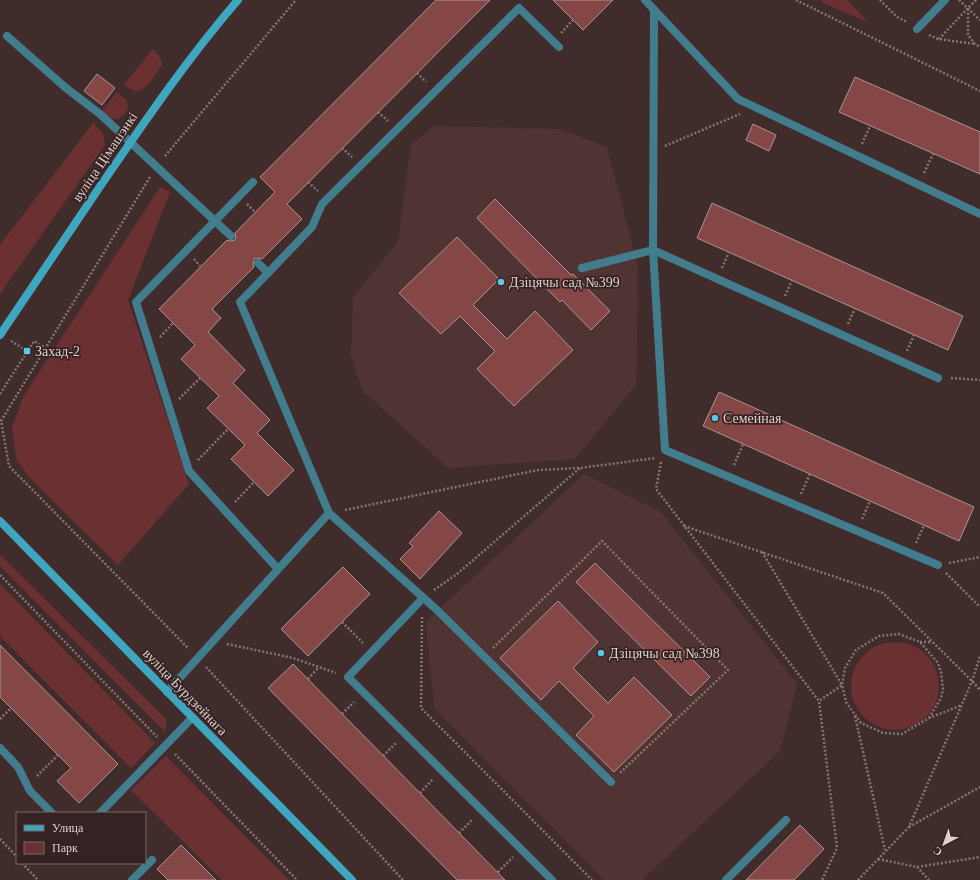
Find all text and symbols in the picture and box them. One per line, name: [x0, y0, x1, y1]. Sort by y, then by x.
street label: вуліца Цімашэнкі: [70, 109, 141, 205]
place label: Дзіцячы сад №399: [509, 275, 620, 290]
marker: Дзіцячы сад №399: [496, 277, 506, 287]
place label: Захад-2: [35, 344, 80, 359]
marker: Захад-2: [22, 346, 32, 356]
place label: Семейная: [723, 411, 782, 426]
marker: Семейная: [710, 413, 720, 423]
street label: вуліца Бурдзейнага: [140, 646, 231, 739]
place label: Дзіцячы сад №398: [609, 646, 720, 661]
marker: Дзіцячы сад №398: [596, 648, 606, 658]
legend: [16, 812, 146, 864]
text: Улица: [52, 821, 84, 835]
north arrow: [924, 824, 964, 864]
text: Парк: [52, 841, 78, 855]
text: С: [930, 844, 944, 859]

